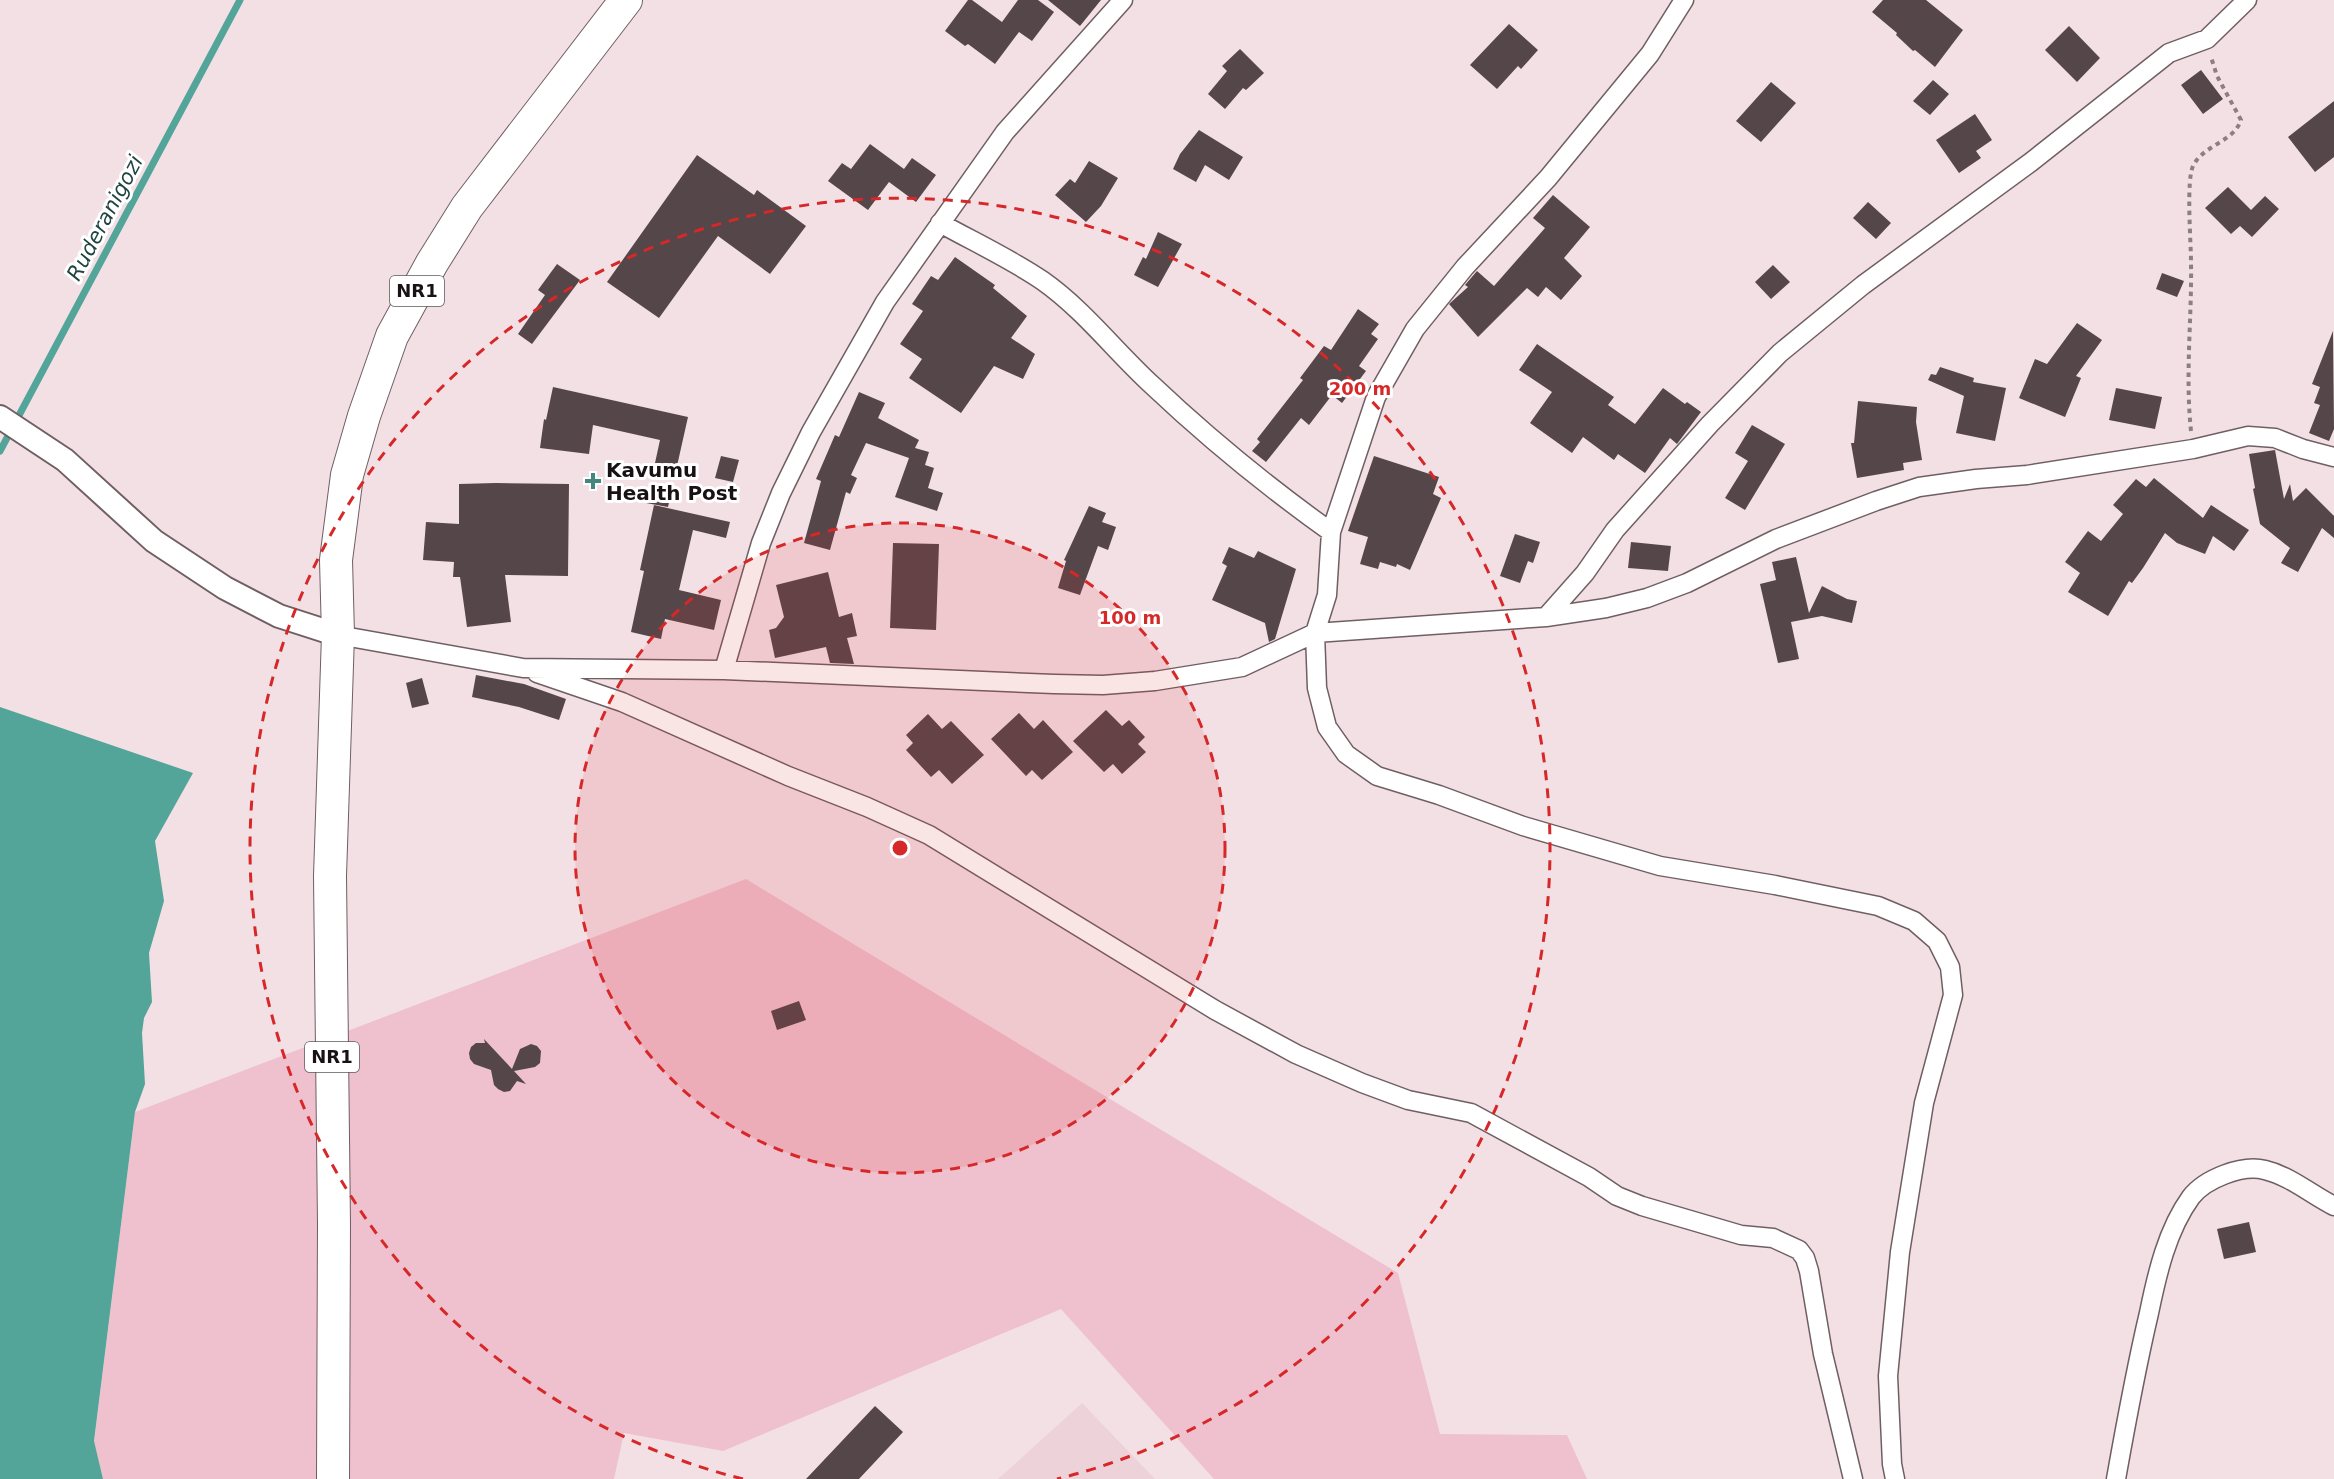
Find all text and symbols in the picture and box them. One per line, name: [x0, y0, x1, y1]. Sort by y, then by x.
water label: Ruderanigozi: [62, 151, 148, 284]
road number: NR1: [390, 276, 444, 306]
text: 200 m: [1329, 378, 1391, 399]
place label: Kavumu Health Post: [606, 458, 738, 505]
marker: Kavumu Health Post: [584, 472, 602, 490]
text: 100 m: [1099, 607, 1161, 628]
centre of rings: [890, 838, 910, 858]
road number: NR1: [305, 1042, 359, 1072]

